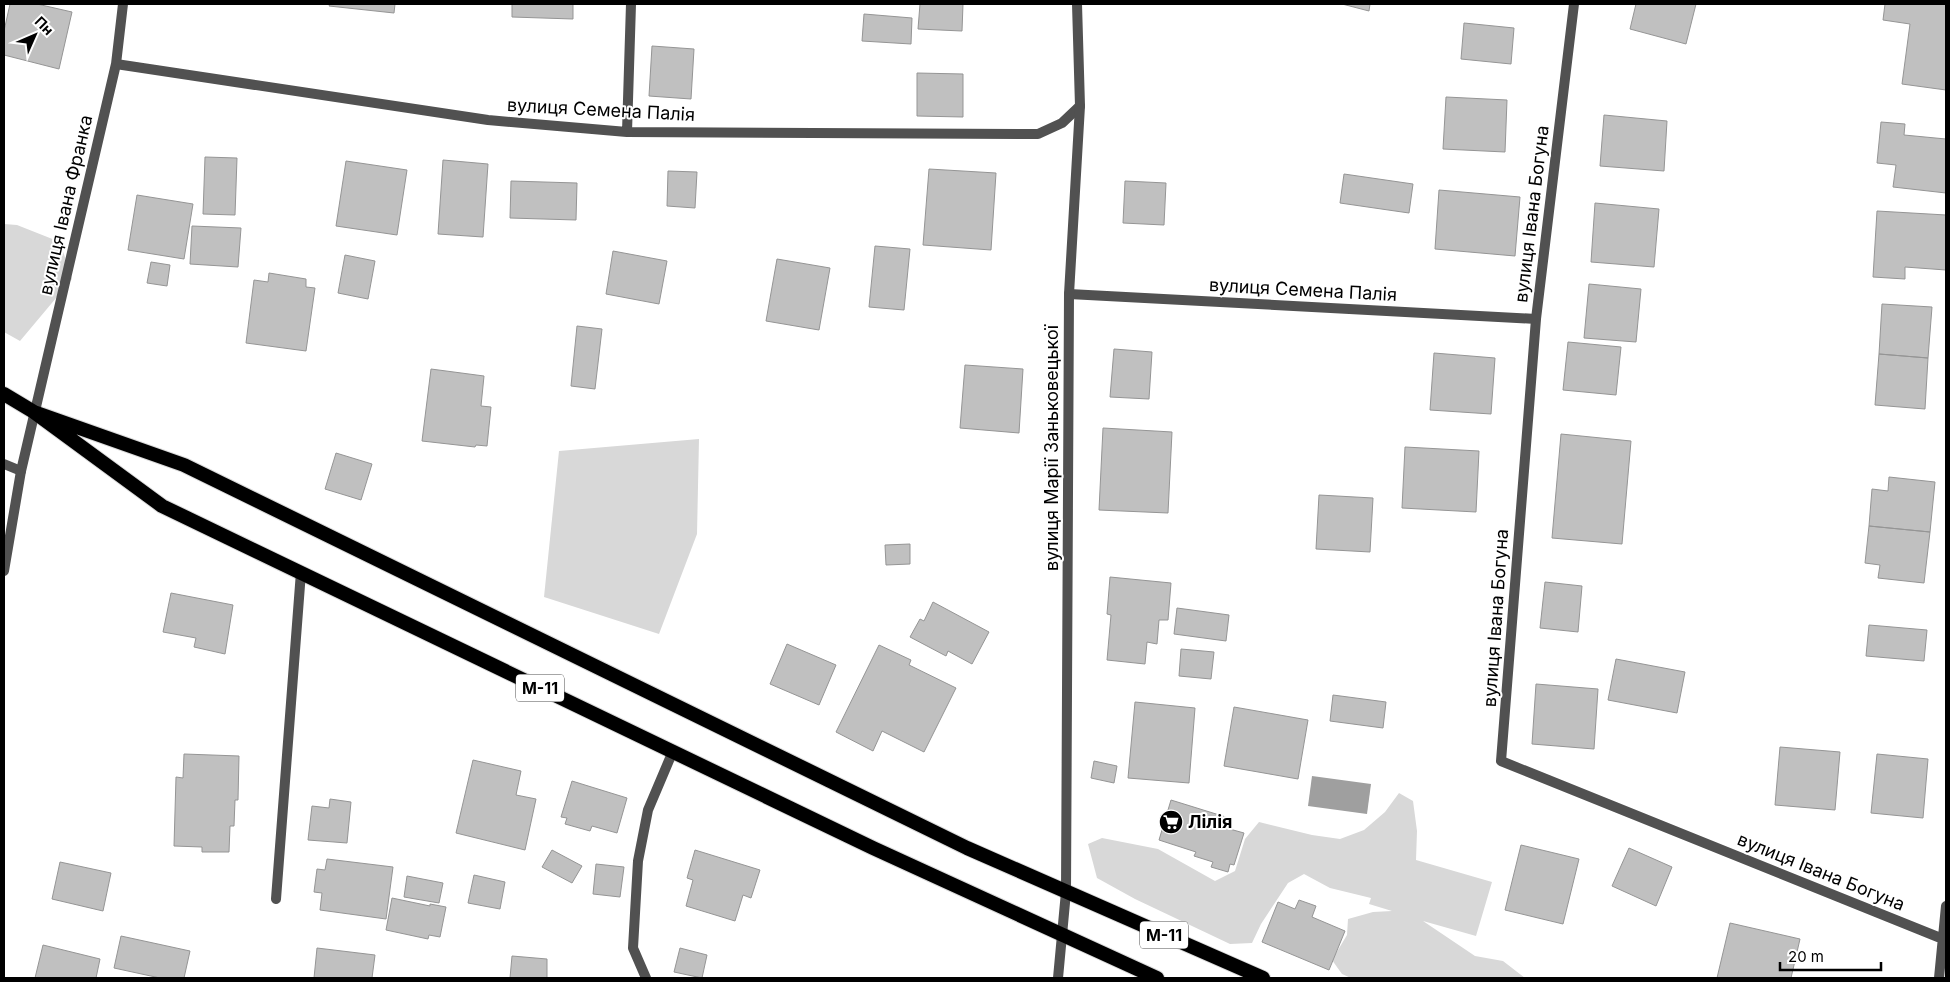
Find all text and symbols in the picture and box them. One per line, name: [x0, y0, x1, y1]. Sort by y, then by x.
north arrow: [10, 10, 60, 60]
text: Пн: [32, 13, 57, 38]
street label: вулиця Семена Палія: [506, 94, 696, 125]
street label: вулиця Івана Франка: [35, 113, 96, 297]
street label: вулиця Івана Богуна: [1510, 124, 1553, 304]
street label: вулиця Семена Палія: [1208, 274, 1398, 305]
street label: вулиця Марії Заньковецької: [1041, 323, 1062, 571]
street label: вулиця Івана Богуна: [1479, 528, 1512, 708]
road number: М-11: [516, 674, 564, 701]
supermarket icon: Лілія: [1158, 809, 1184, 835]
place label: Лілія: [1188, 811, 1233, 832]
street label: вулиця Івана Богуна: [1734, 828, 1908, 915]
road number: М-11: [1140, 922, 1188, 948]
scale bar: [1780, 940, 1881, 972]
text: 20 m: [1788, 947, 1824, 966]

